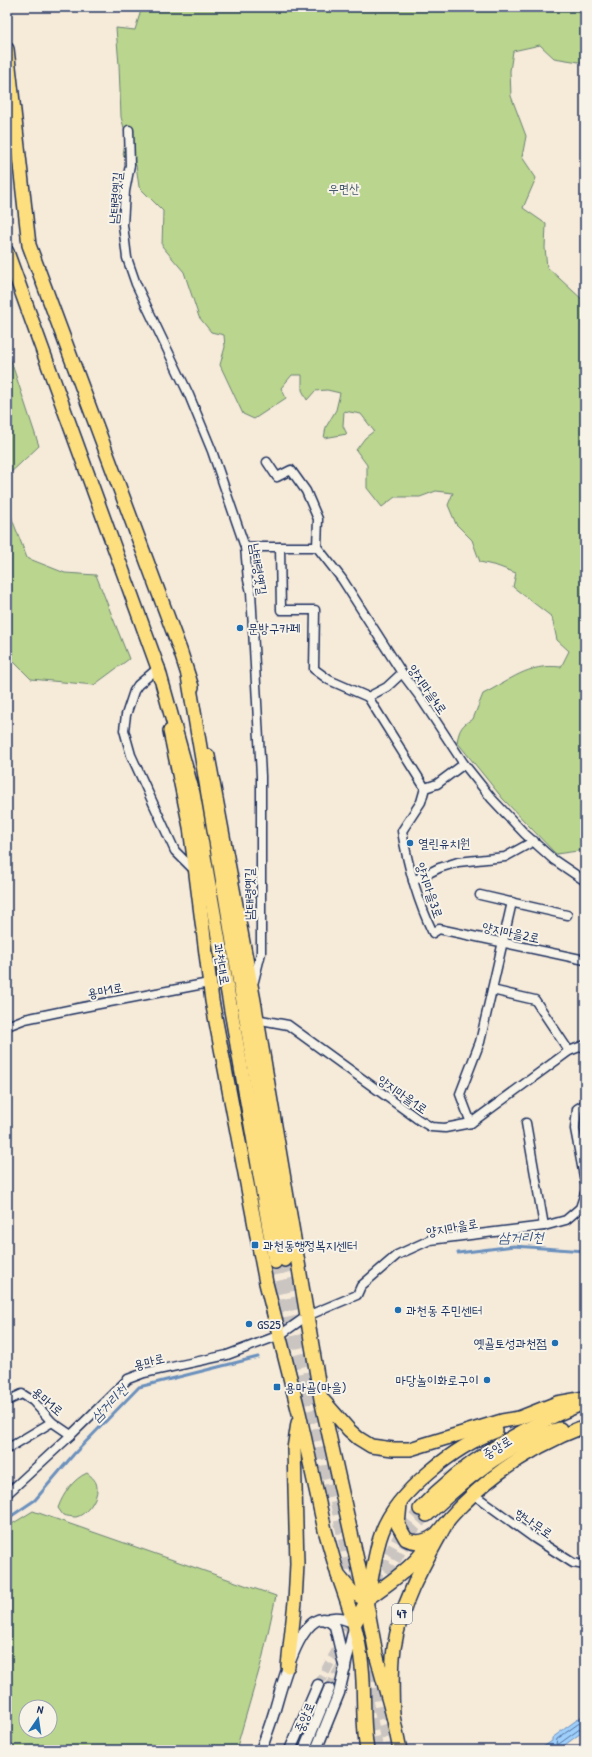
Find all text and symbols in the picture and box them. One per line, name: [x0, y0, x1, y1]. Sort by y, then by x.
street label: 남태령옛길: [104, 171, 126, 225]
park label: 우면산: [328, 179, 360, 197]
street label: 남태령옛길: [246, 542, 272, 596]
place label: 문방구카페: [248, 619, 300, 637]
marker: 문방구카페: [235, 623, 245, 633]
street label: 양지마을4로: [404, 660, 452, 718]
place label: 열린유치원: [418, 834, 470, 852]
marker: 열린유치원: [405, 838, 415, 848]
street label: 양지마을3로: [412, 860, 448, 920]
street label: 남태령옛길: [240, 868, 258, 920]
street label: 양지마을2로: [481, 917, 541, 947]
street label: 과천대로: [210, 942, 234, 986]
street label: 용마1로: [86, 978, 124, 1002]
street label: 양지마을1로: [374, 1070, 432, 1118]
street label: 양지마을로: [425, 1214, 479, 1240]
water label: 삼거리천: [498, 1227, 545, 1246]
place label: 과천동행정복지센터: [263, 1236, 357, 1254]
marker: 과천동행정복지센터: [250, 1240, 260, 1250]
place label: 과천동 주민센터: [406, 1301, 482, 1319]
marker: 과천동 주민센터: [393, 1305, 403, 1315]
place label: GS25: [257, 1315, 281, 1333]
marker: GS25: [244, 1319, 254, 1329]
place label: 옛골토성과천점: [474, 1334, 547, 1352]
marker: 옛골토성과천점: [550, 1338, 560, 1348]
street label: 용마로: [132, 1348, 166, 1374]
place label: 마당놀이화로구이: [395, 1371, 479, 1389]
marker: 마당놀이화로구이: [482, 1375, 492, 1385]
place label: 용마골(마을): [285, 1378, 346, 1396]
water label: 삼거리천: [86, 1379, 132, 1425]
street label: 용마1로: [28, 1382, 68, 1420]
marker: 용마골(마을): [272, 1382, 282, 1392]
street label: 중앙로: [479, 1431, 515, 1463]
street label: 향나무로: [512, 1504, 556, 1542]
road number: 47: [392, 1604, 412, 1624]
north arrow: [18, 1699, 58, 1739]
street label: 중앙로: [290, 1699, 318, 1735]
text: N: [36, 1702, 45, 1717]

